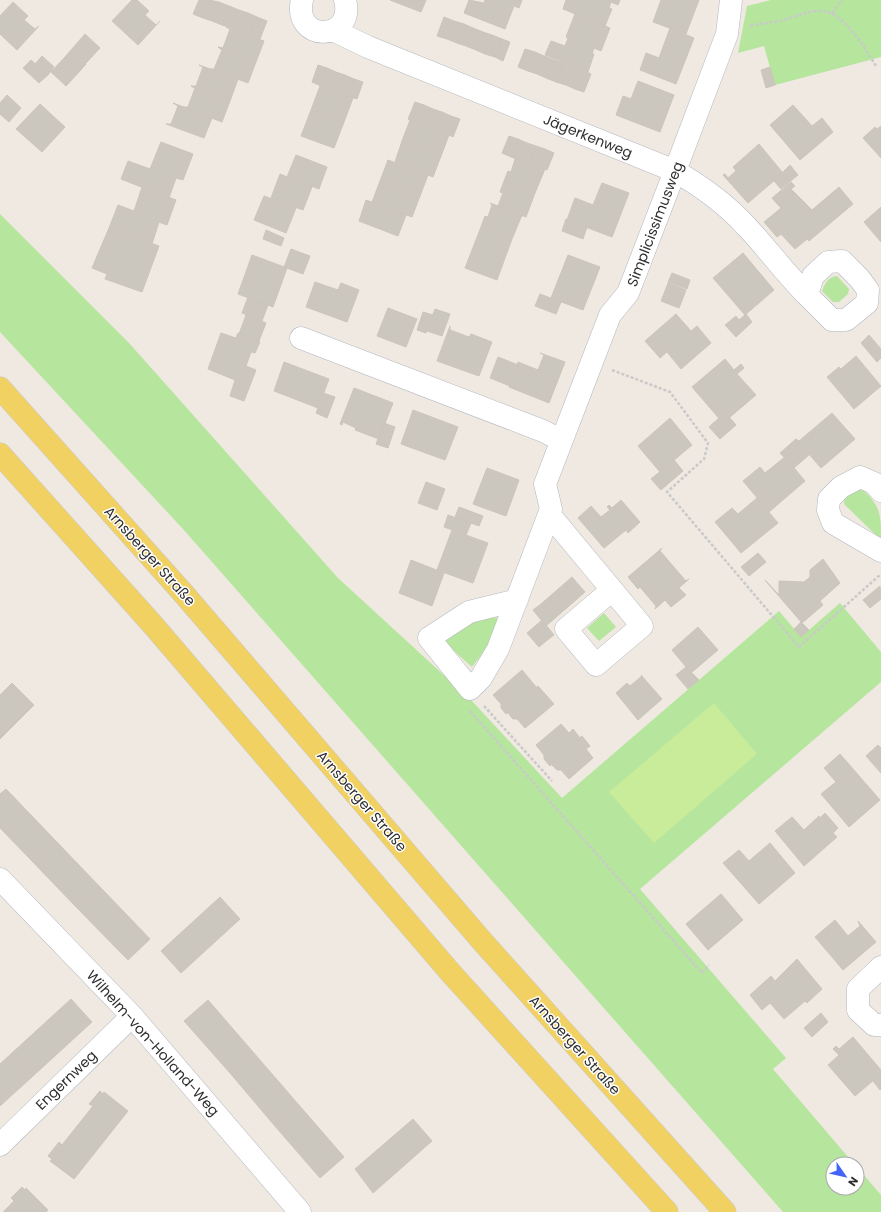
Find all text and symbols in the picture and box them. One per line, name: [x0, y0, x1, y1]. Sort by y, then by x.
street label: Jägerkenweg: [540, 109, 636, 163]
street label: Simplicissimusweg: [622, 158, 688, 290]
street label: Arnsberger Straße: [100, 502, 200, 610]
street label: Arnsberger Straße: [313, 746, 412, 856]
street label: Wilhelm-von-Holland-Weg: [82, 966, 224, 1120]
street label: Arnsberger Straße: [525, 991, 625, 1099]
street label: Engernweg: [31, 1046, 101, 1114]
north arrow: [825, 1156, 865, 1196]
text: N: [844, 1174, 862, 1189]

